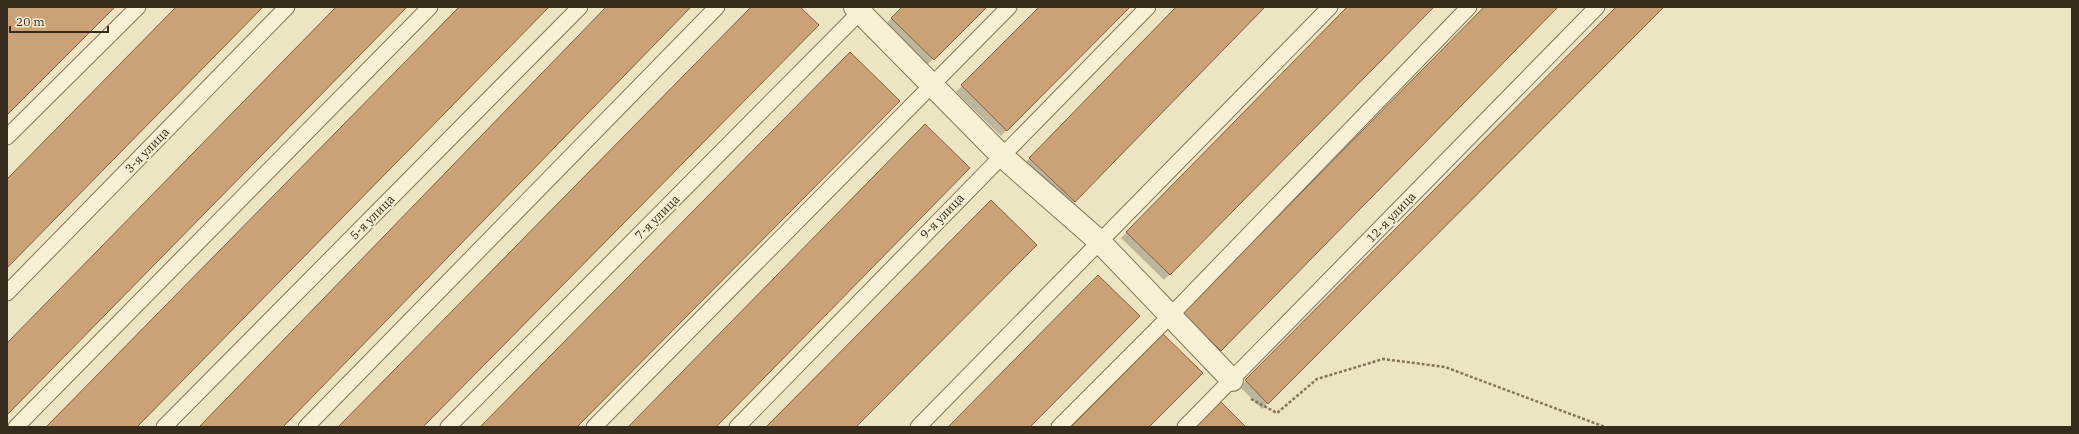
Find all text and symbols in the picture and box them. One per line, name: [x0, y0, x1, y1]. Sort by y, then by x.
scale bar: [10, 8, 108, 34]
text: 20 m: [16, 14, 45, 29]
street label: 3-я улица: [122, 124, 173, 176]
street label: 12-я улица: [1363, 188, 1419, 245]
street label: 9-я улица: [917, 190, 968, 242]
street label: 5-я улица: [346, 191, 398, 243]
street label: 7-я улица: [631, 191, 683, 243]

